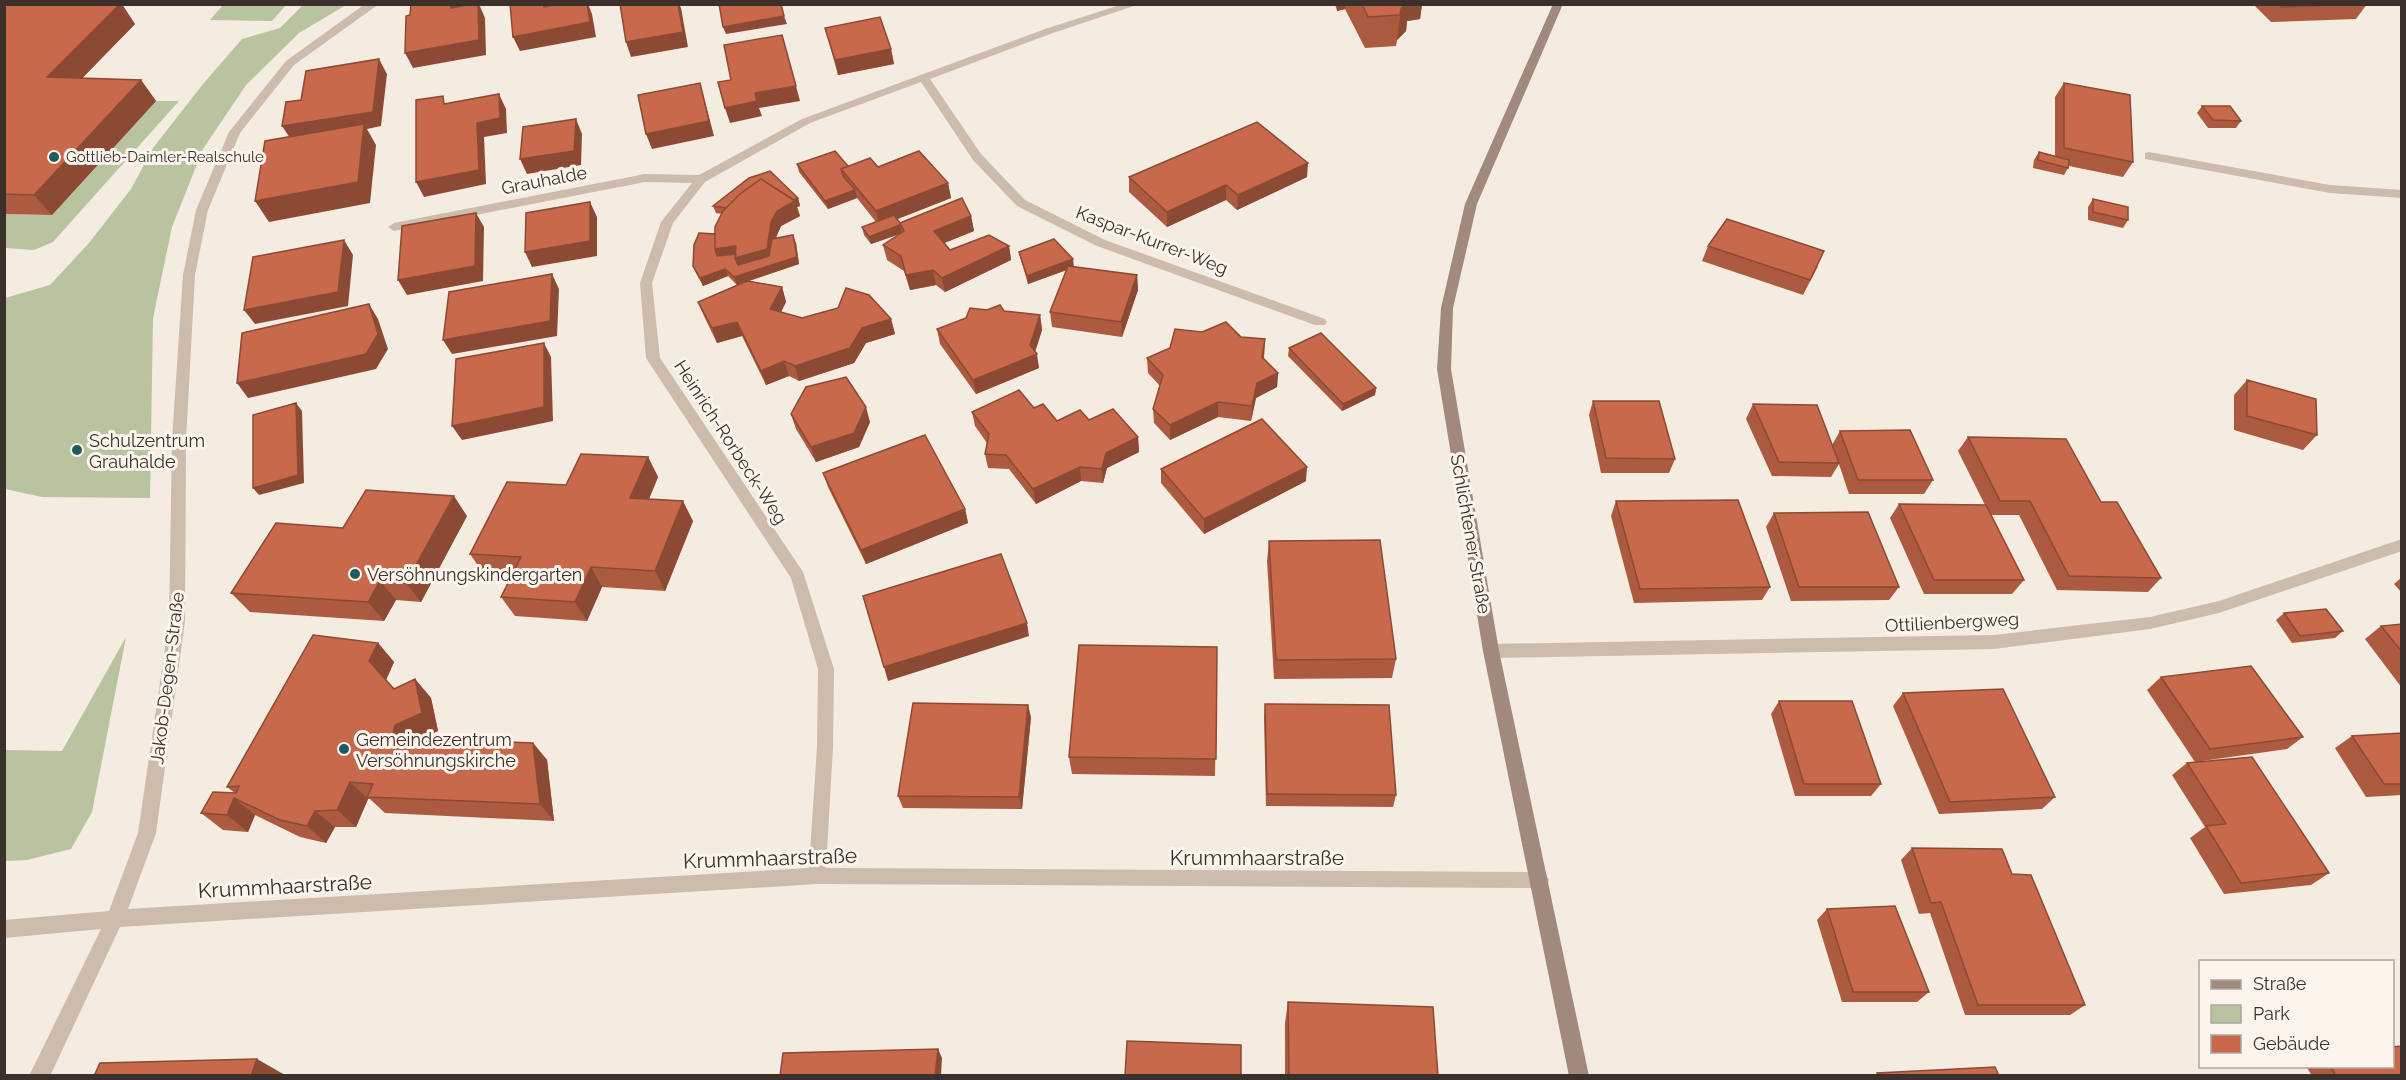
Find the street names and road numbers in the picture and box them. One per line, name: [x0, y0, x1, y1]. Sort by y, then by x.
street label: Grauhalde: [499, 161, 589, 199]
street label: Kaspar-Kurrer-Weg: [1073, 201, 1231, 279]
street label: Heinrich-Rorbeck-Weg: [670, 356, 792, 528]
street label: Schlichtener Straße: [1447, 453, 1495, 616]
street label: Jakob-Degen-Straße: [146, 590, 188, 765]
street label: Ottilienbergweg: [1884, 608, 2020, 636]
street label: Krummhaarstraße: [682, 842, 858, 874]
street label: Krummhaarstraße: [1170, 845, 1344, 870]
street label: Krummhaarstraße: [197, 869, 373, 903]

